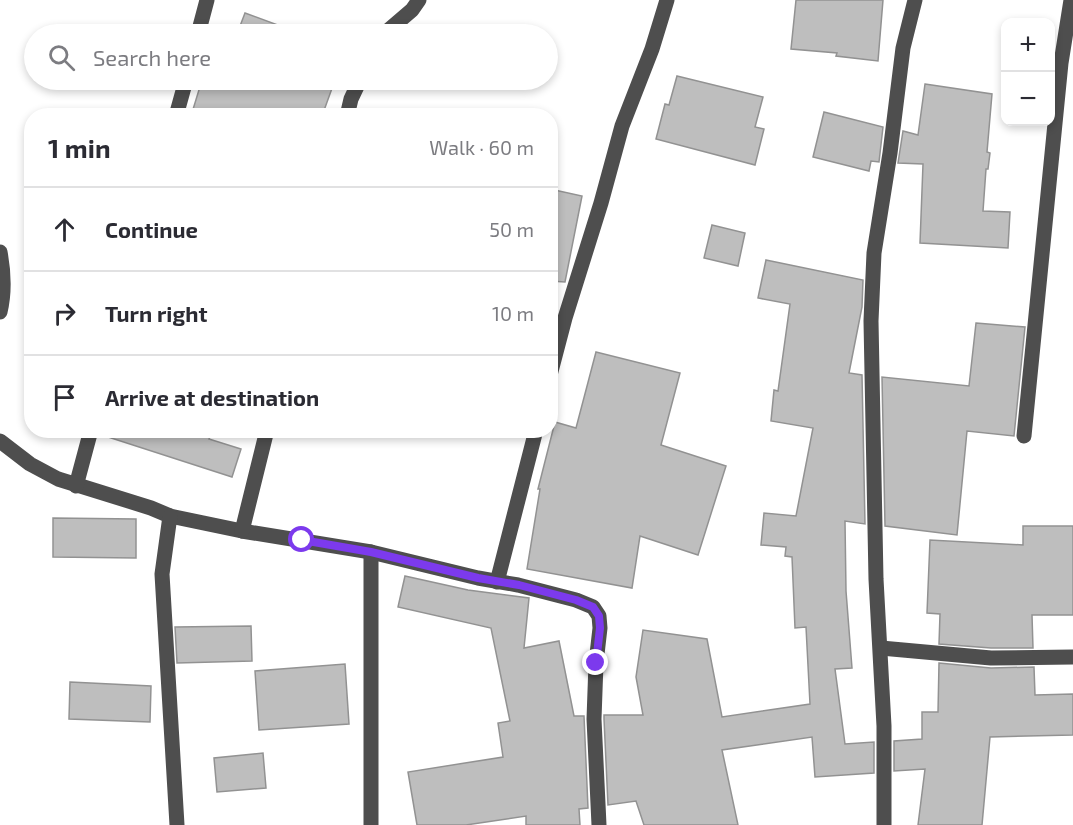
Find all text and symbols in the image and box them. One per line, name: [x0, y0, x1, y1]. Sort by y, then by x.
map controls: [1001, 18, 1055, 126]
button: +: [1001, 18, 1055, 72]
search box: [24, 24, 558, 90]
icon: search: [45, 41, 78, 74]
text: Search here: [93, 44, 211, 70]
button: −: [1001, 72, 1055, 126]
text: 1 min: [48, 132, 111, 163]
text: Walk · 60 m: [429, 135, 534, 159]
icon: ahead: [48, 213, 81, 246]
text: Continue: [105, 216, 198, 242]
text: 50 m: [489, 217, 534, 241]
icon: right: [48, 297, 81, 330]
text: Turn right: [105, 300, 207, 326]
text: 10 m: [492, 301, 534, 325]
icon: arrive: [48, 381, 81, 414]
text: Arrive at destination: [105, 384, 319, 410]
route start: [288, 526, 314, 552]
route end: [582, 649, 608, 675]

